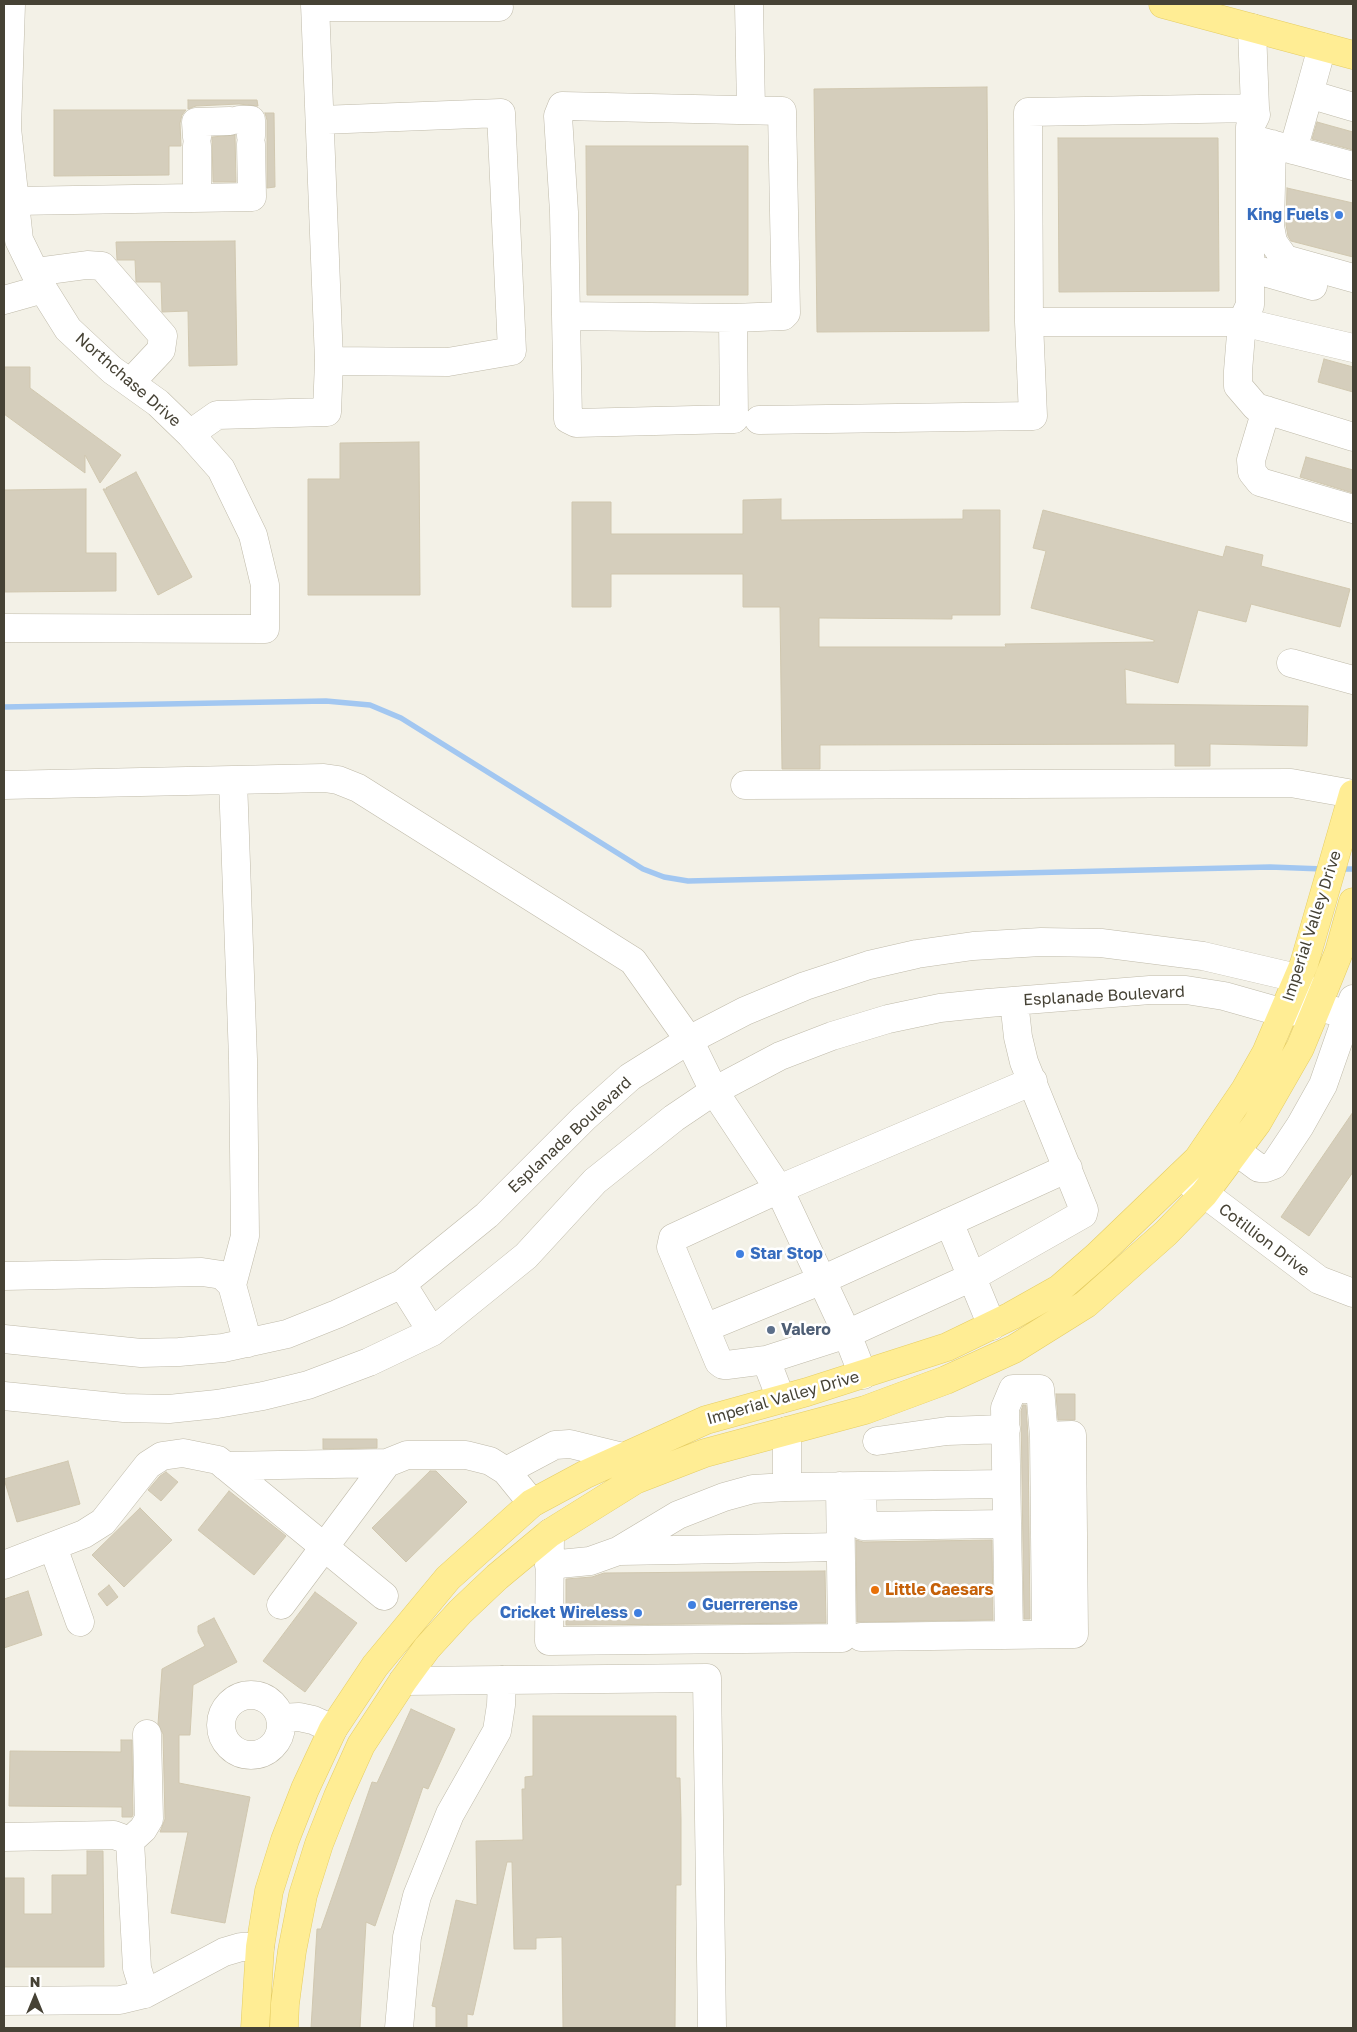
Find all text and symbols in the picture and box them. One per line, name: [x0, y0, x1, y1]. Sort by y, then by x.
place label: King Fuels: [1247, 205, 1329, 225]
marker: King Fuels: [1333, 209, 1345, 221]
street label: Northchase Drive: [71, 329, 185, 431]
street label: Imperial Valley Drive: [1279, 848, 1345, 1004]
street label: Esplanade Boulevard: [1023, 982, 1185, 1010]
street label: Esplanade Boulevard: [504, 1073, 636, 1197]
street label: Cotillion Drive: [1215, 1200, 1313, 1280]
place label: Star Stop: [750, 1244, 823, 1264]
marker: Star Stop: [734, 1248, 746, 1260]
place label: Valero: [781, 1320, 831, 1340]
marker: Valero: [765, 1324, 777, 1336]
street label: Imperial Valley Drive: [705, 1367, 861, 1429]
place label: Little Caesars: [885, 1580, 993, 1600]
marker: Little Caesars: [869, 1584, 881, 1596]
place label: Guerrerense: [702, 1595, 798, 1615]
marker: Guerrerense: [686, 1599, 698, 1611]
place label: Cricket Wireless: [500, 1603, 628, 1623]
marker: Cricket Wireless: [632, 1607, 644, 1619]
north arrow: [10, 1972, 60, 2022]
text: N: [30, 1973, 40, 1990]

